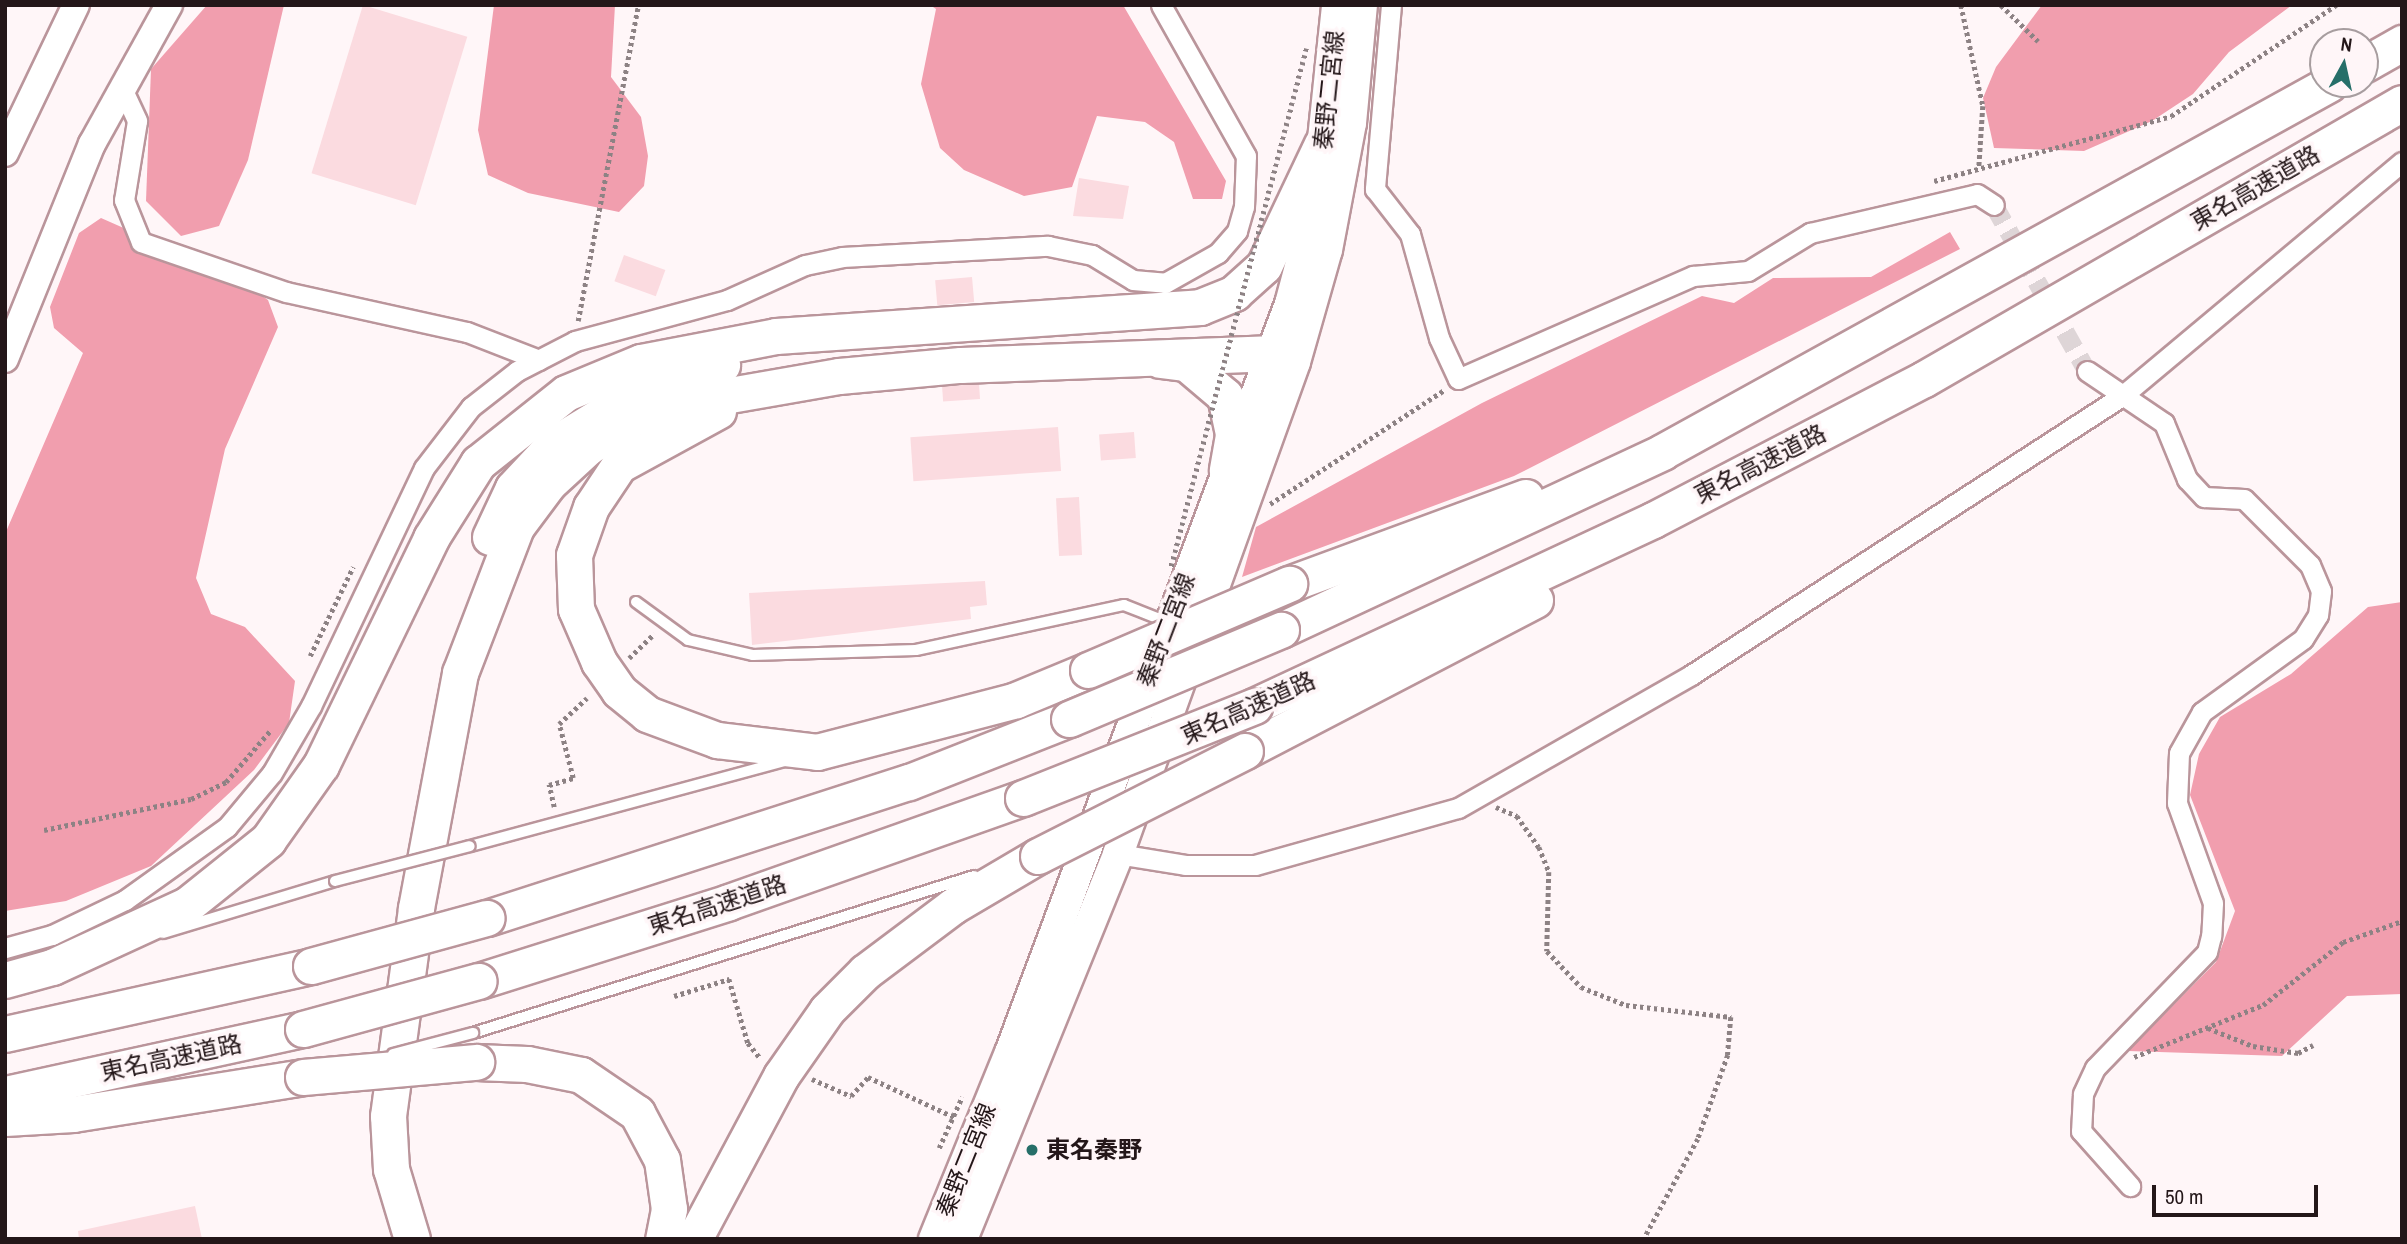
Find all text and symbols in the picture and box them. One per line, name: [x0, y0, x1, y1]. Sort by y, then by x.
north arrow: [2309, 28, 2379, 98]
street label: 秦野二宮線: [1308, 29, 1350, 151]
text: N: [2339, 31, 2354, 58]
street label: 東名高速道路: [2185, 140, 2325, 236]
street label: 東名高速道路: [1689, 418, 1831, 510]
street label: 秦野二宮線: [1131, 569, 1201, 691]
street label: 東名高速道路: [1176, 666, 1320, 750]
street label: 東名高速道路: [644, 869, 790, 941]
street label: 東名高速道路: [98, 1029, 244, 1087]
street label: 秦野二宮線: [930, 1099, 1002, 1221]
place label: 東名秦野: [1046, 1136, 1142, 1164]
marker: 東名秦野: [1024, 1142, 1040, 1158]
scale bar: [2155, 1170, 2321, 1214]
text: 50 m: [2165, 1182, 2203, 1211]

